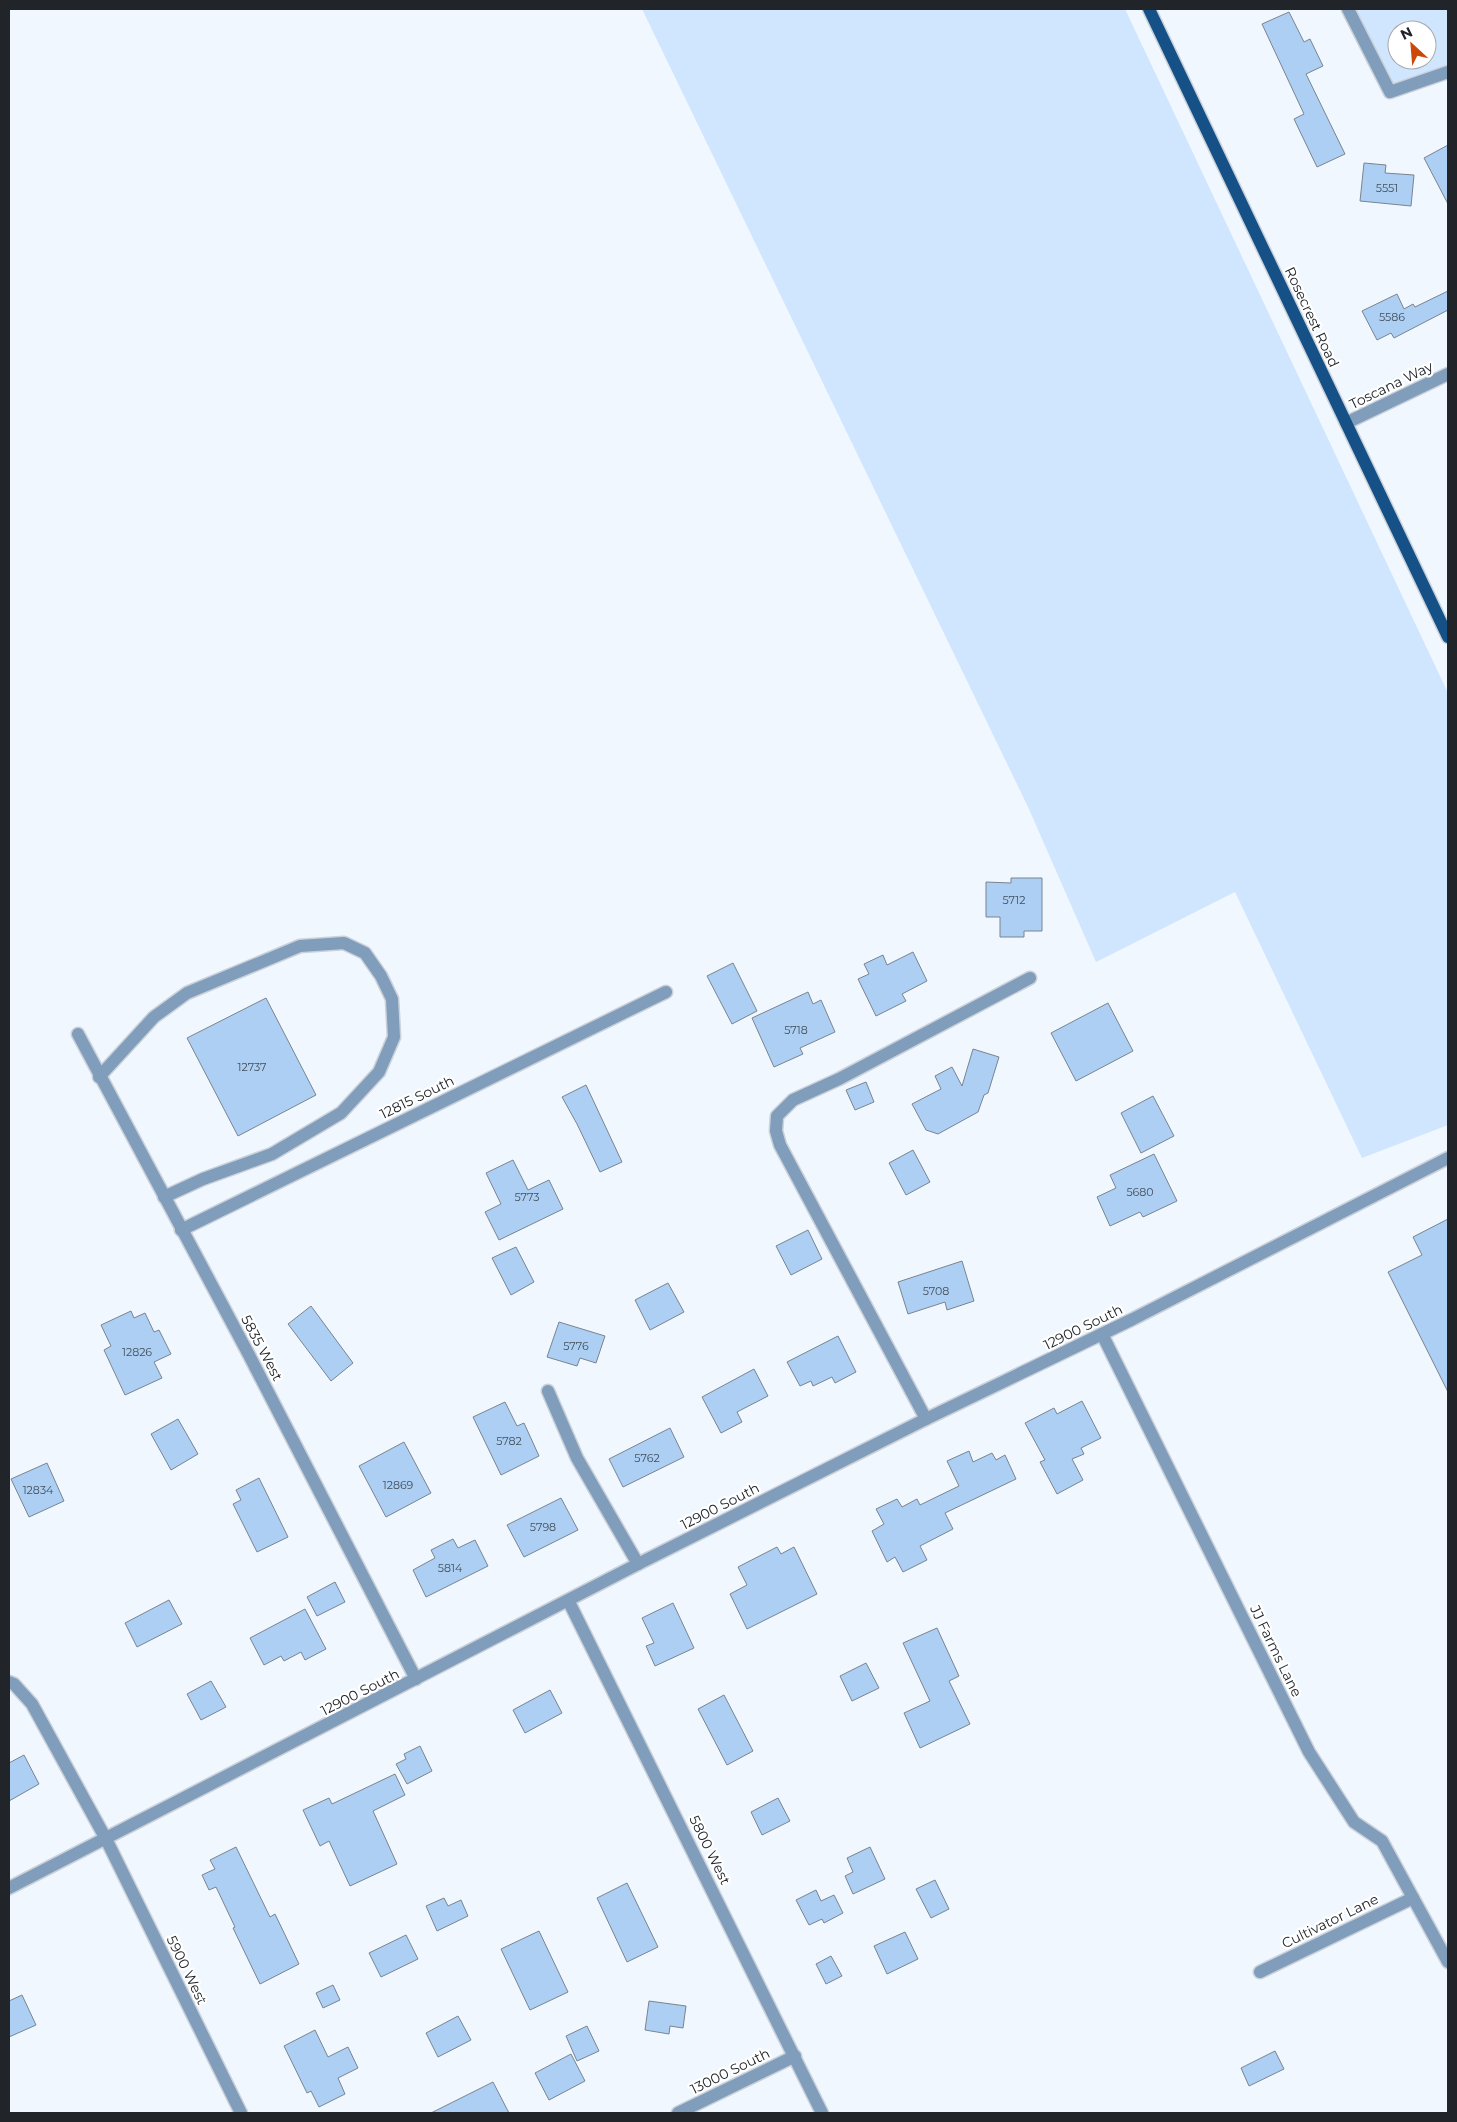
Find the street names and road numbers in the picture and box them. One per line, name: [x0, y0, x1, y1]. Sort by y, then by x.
street label: Rosecrest Road: [1281, 264, 1343, 370]
street label: Toscana Way: [1346, 357, 1436, 413]
street label: 12815 South: [377, 1071, 457, 1123]
street label: 12900 South: [1041, 1300, 1125, 1354]
street label: 5835 West: [237, 1312, 287, 1384]
street label: 12900 South: [678, 1479, 762, 1533]
street label: JJ Farms Lane: [1246, 1601, 1306, 1700]
street label: 12900 South: [318, 1665, 402, 1719]
street label: 5800 West: [686, 1812, 735, 1888]
street label: Cultivator Lane: [1279, 1890, 1381, 1952]
street label: 5900 West: [163, 1933, 212, 2008]
street label: 13000 South: [687, 2044, 773, 2098]

